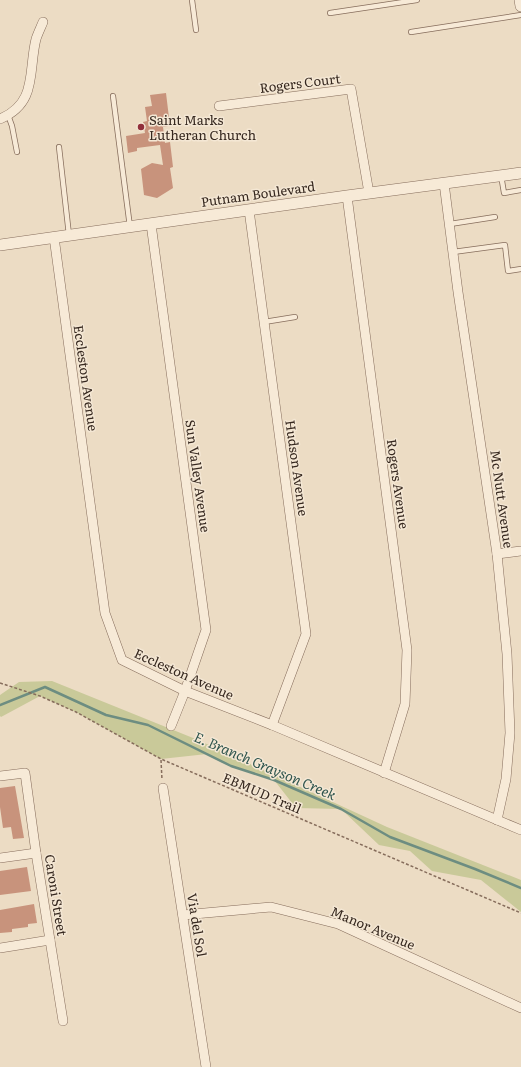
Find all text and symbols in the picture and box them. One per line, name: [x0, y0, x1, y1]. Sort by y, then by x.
street label: Rogers Court: [258, 68, 342, 97]
place label: Saint Marks Lutheran Church: [149, 110, 256, 144]
marker: Saint Marks Lutheran Church: [136, 122, 146, 132]
street label: Putnam Boulevard: [200, 176, 316, 211]
street label: Eccleston Avenue: [70, 324, 103, 433]
street label: Sun Valley Avenue: [181, 418, 216, 534]
street label: Hudson Avenue: [281, 419, 314, 518]
street label: Rogers Avenue: [383, 438, 414, 530]
street label: Mc Nutt Avenue: [486, 449, 519, 549]
street label: Eccleston Avenue: [131, 643, 237, 704]
water label: E. Branch Grayson Creek: [191, 726, 340, 804]
street label: EBMUD Trail: [220, 767, 305, 818]
street label: Caroni Street: [41, 853, 72, 938]
street label: Via del Sol: [183, 892, 212, 959]
street label: Manor Avenue: [328, 901, 419, 954]

